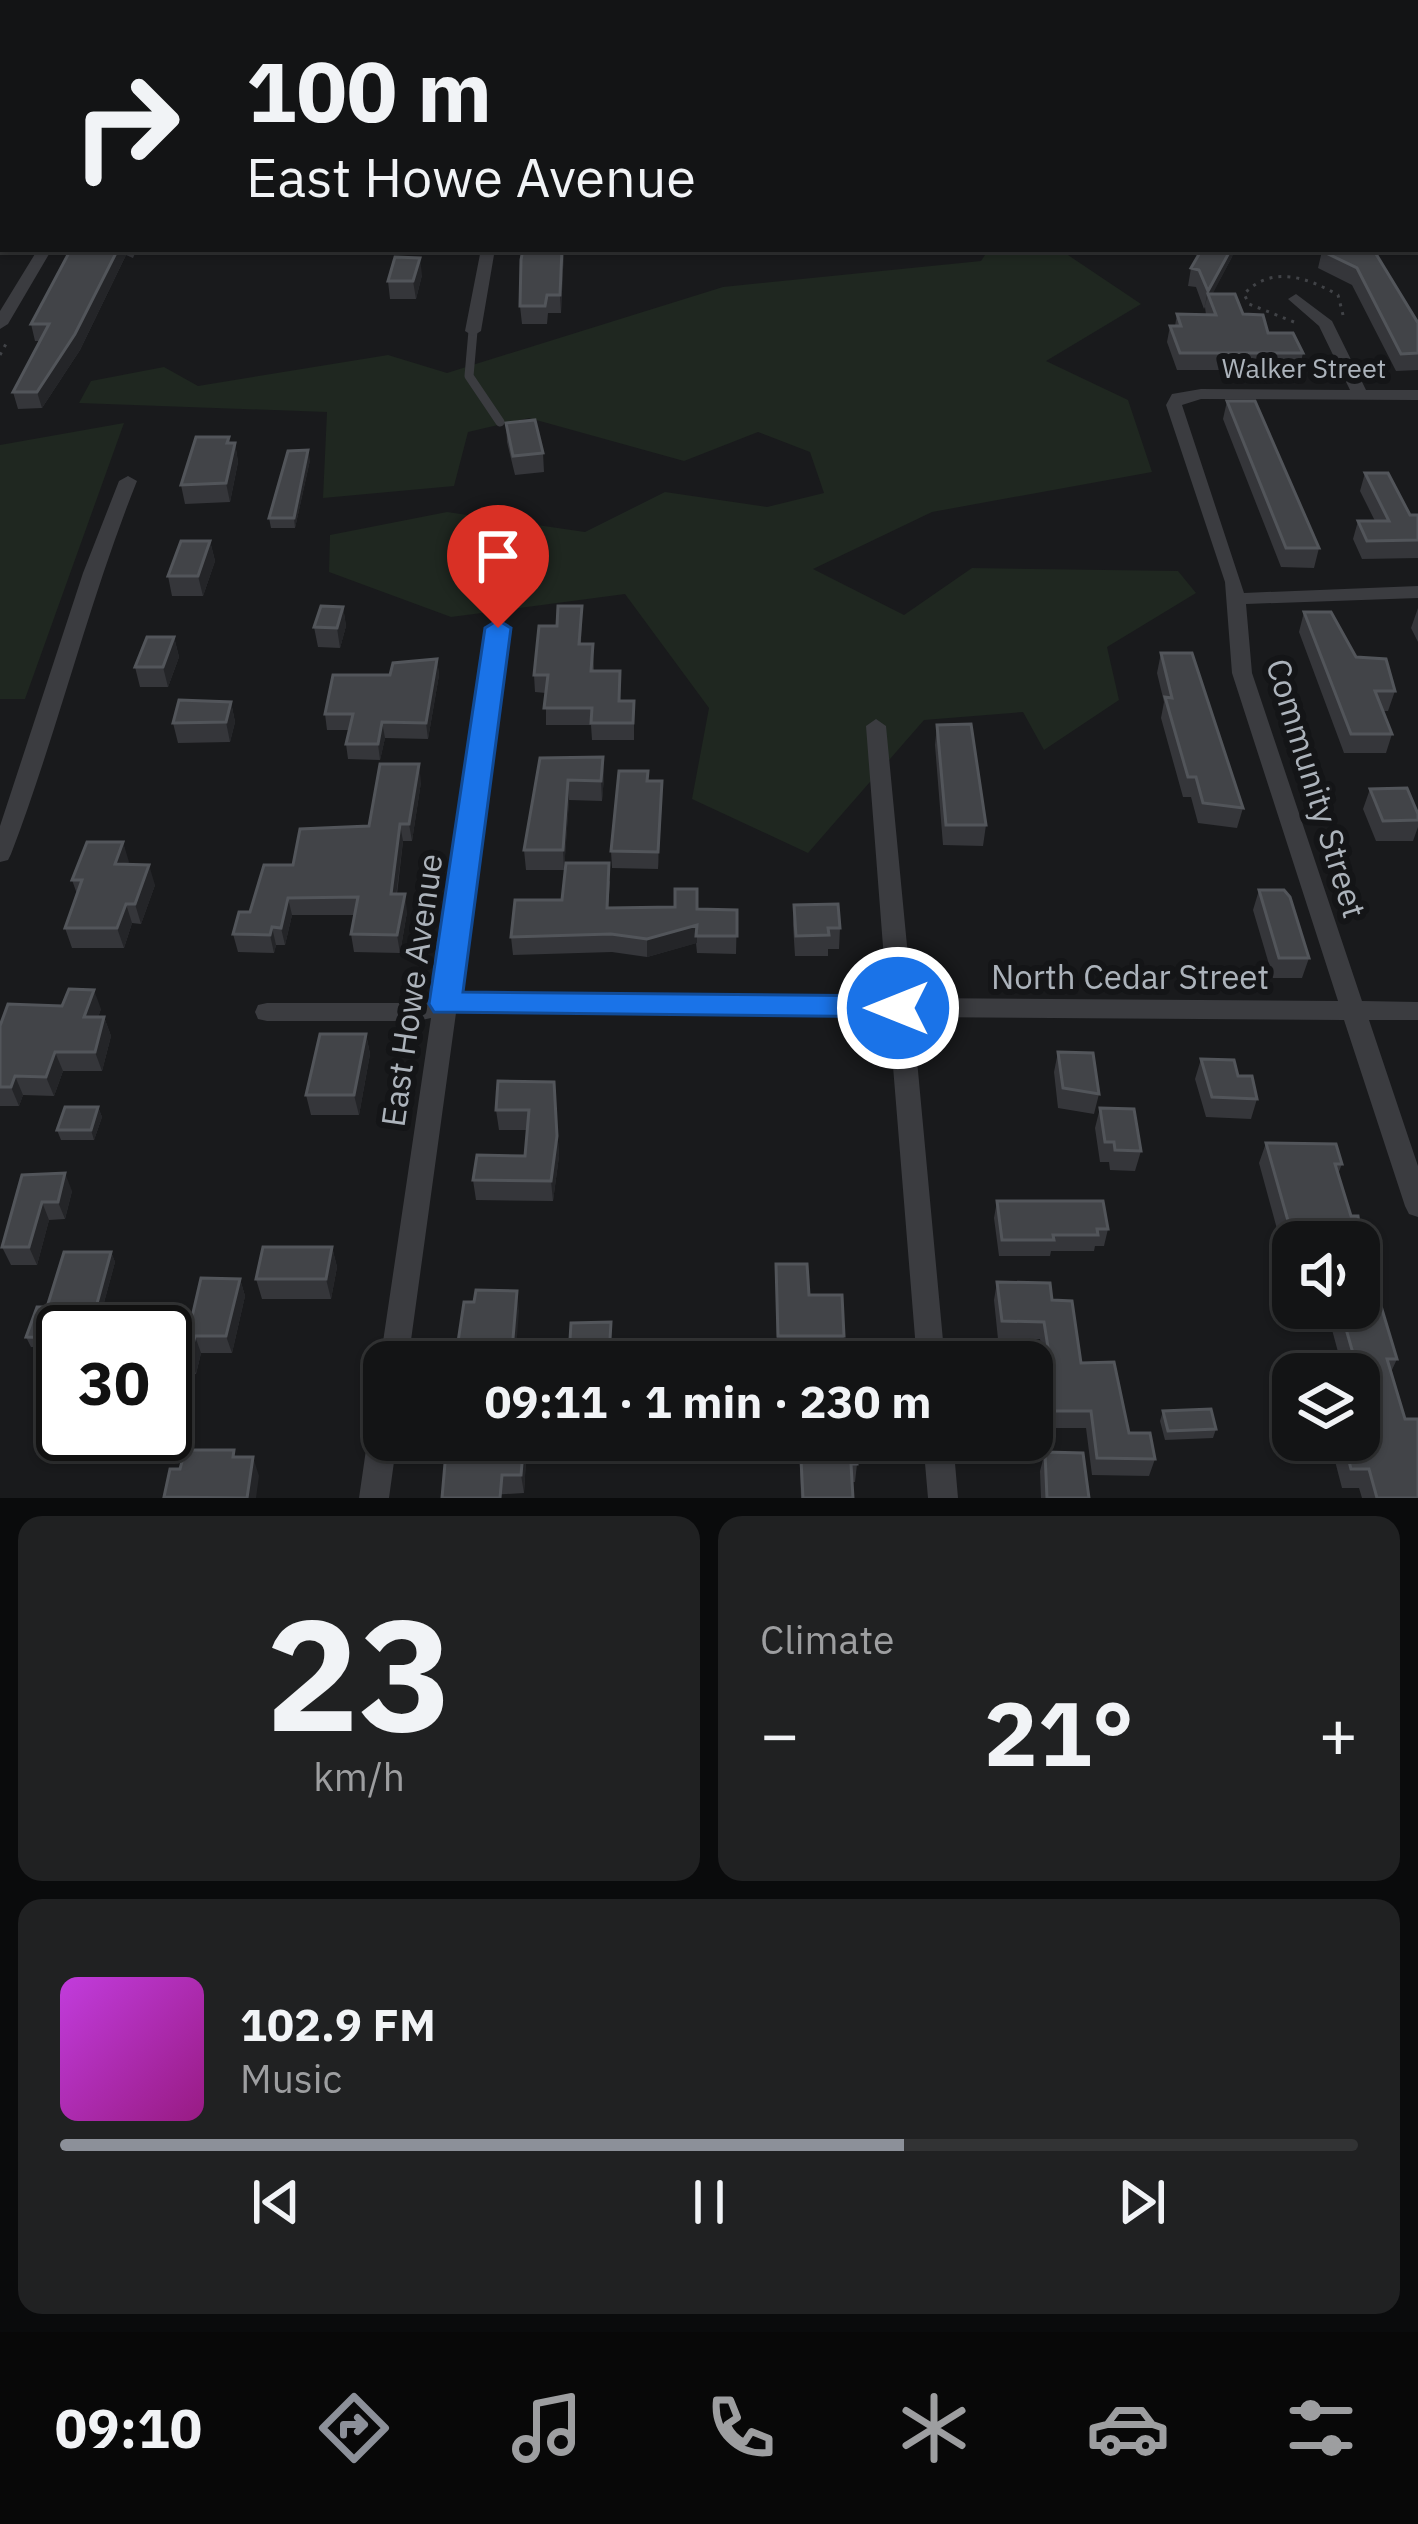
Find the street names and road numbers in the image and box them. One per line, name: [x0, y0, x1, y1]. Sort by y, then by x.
street label: Walker Street: [1222, 350, 1386, 385]
street label: Community Street: [1257, 653, 1377, 923]
street label: East Howe Avenue: [371, 851, 451, 1129]
street label: North Cedar Street: [991, 955, 1269, 998]

